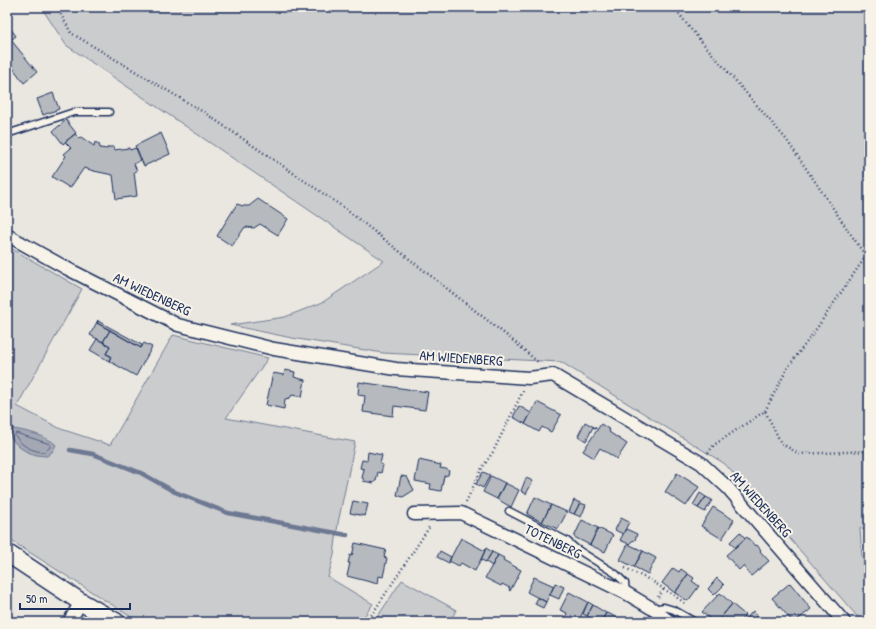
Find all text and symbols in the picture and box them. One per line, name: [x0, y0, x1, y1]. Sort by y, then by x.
street label: AM WIEDENBERG: [111, 267, 194, 320]
street label: AM WIEDENBERG: [419, 345, 503, 370]
street label: AM WIEDENBERG: [726, 466, 796, 541]
street label: TOTENBERG: [522, 519, 585, 563]
scale bar: [20, 585, 130, 611]
text: 50 m: [26, 590, 47, 607]

